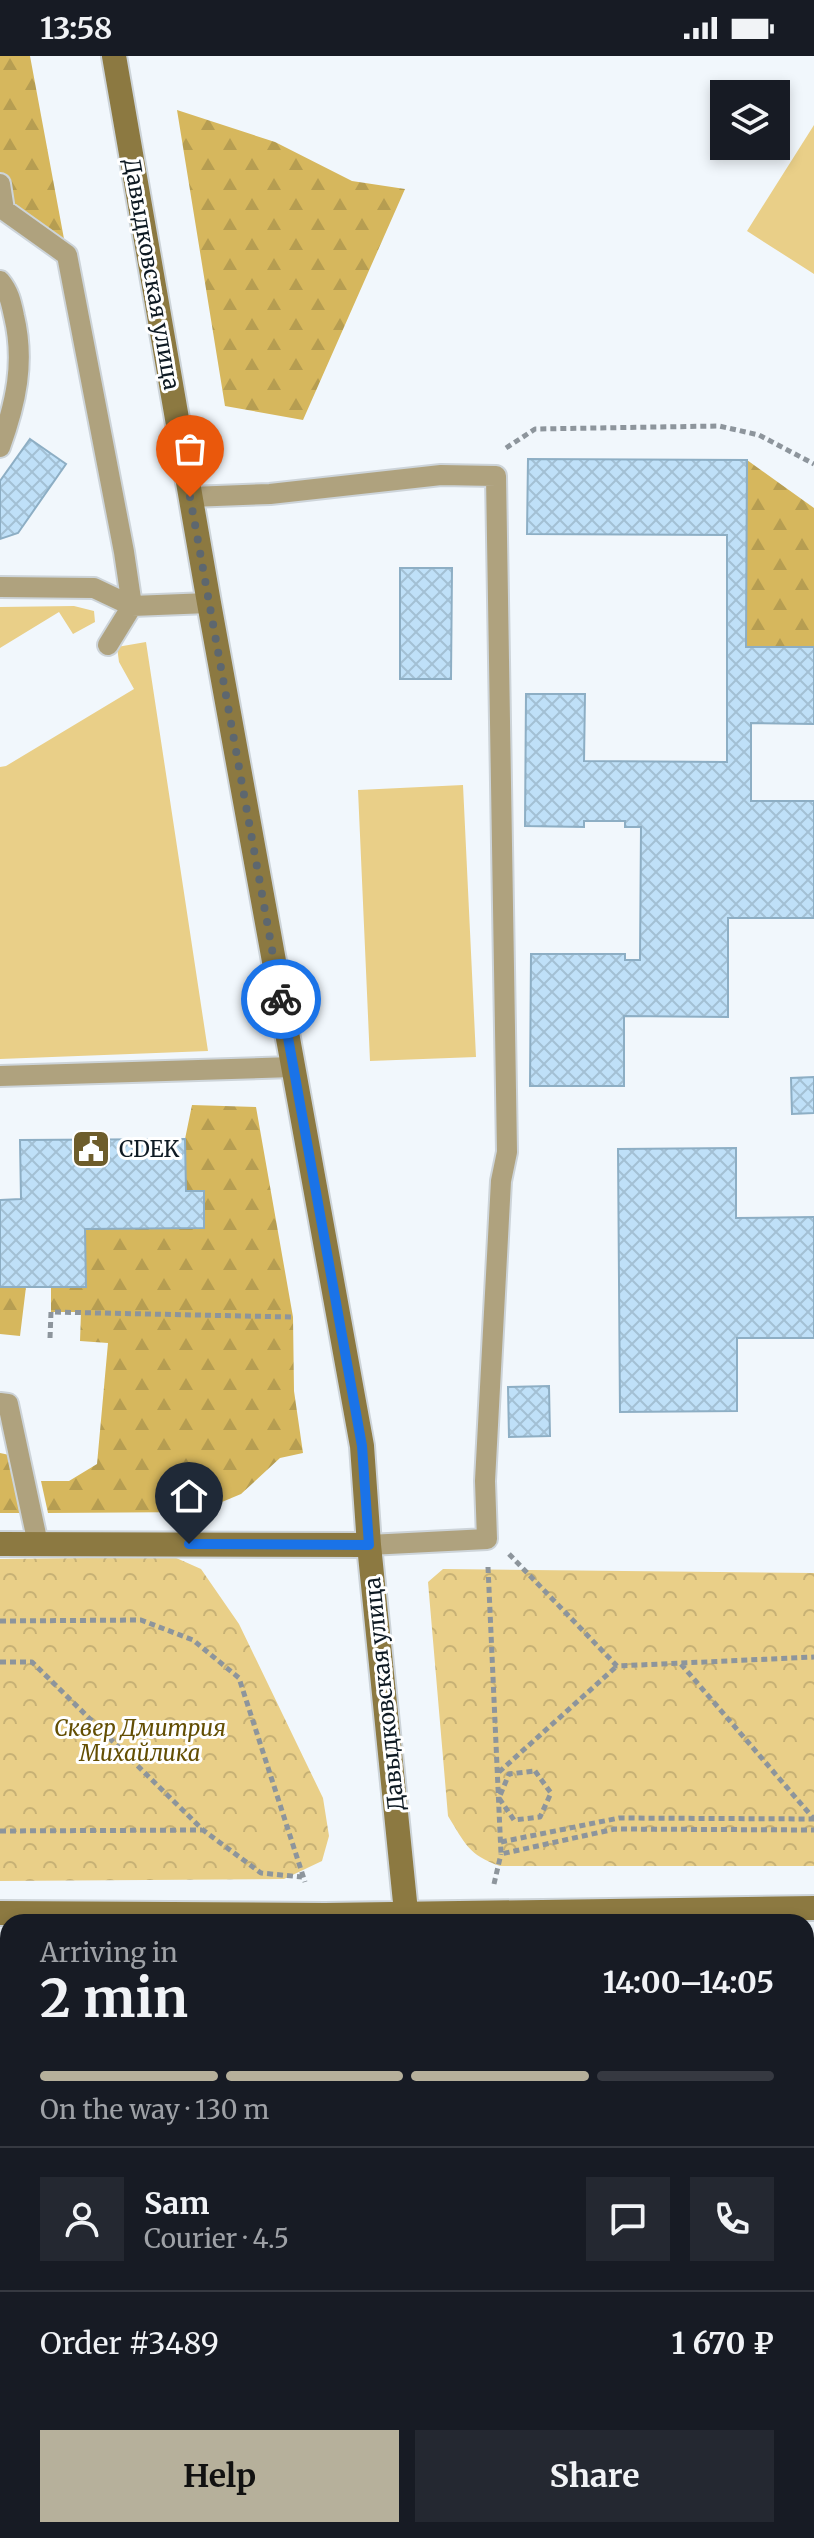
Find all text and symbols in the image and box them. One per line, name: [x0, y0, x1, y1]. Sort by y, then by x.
text: 13:58: [40, 9, 112, 47]
map controls: [710, 80, 790, 160]
button: layers: [710, 80, 790, 160]
street label: Давыдковская улица: [118, 156, 186, 392]
pin: [156, 415, 224, 497]
icon: bag: [168, 427, 212, 471]
courier: [241, 959, 321, 1039]
icon: bike: [259, 977, 303, 1021]
public building icon: CDEK: [70, 1128, 112, 1170]
place label: CDEK: [119, 1135, 179, 1163]
pin: [155, 1462, 223, 1544]
icon: home: [167, 1474, 211, 1518]
street label: Давыдковская улица: [358, 1576, 410, 1812]
park label: Сквер Дмитрия Михайлика: [54, 1714, 226, 1767]
text: Arriving in: [40, 1936, 178, 1969]
text: 14:00–14:05: [603, 1963, 774, 2001]
text: 2 min: [40, 1966, 188, 2031]
text: On the way · 130 m: [40, 2093, 269, 2126]
button: person: [40, 2177, 124, 2261]
button: chat: [586, 2177, 670, 2261]
button: phone: [690, 2177, 774, 2261]
text: Sam: [144, 2184, 209, 2222]
text: Courier · 4.5: [144, 2222, 289, 2255]
text: Order #3489: [40, 2324, 219, 2362]
text: 1 670 ₽: [671, 2324, 774, 2362]
button: Help: [40, 2430, 399, 2522]
button: Share: [415, 2430, 774, 2522]

